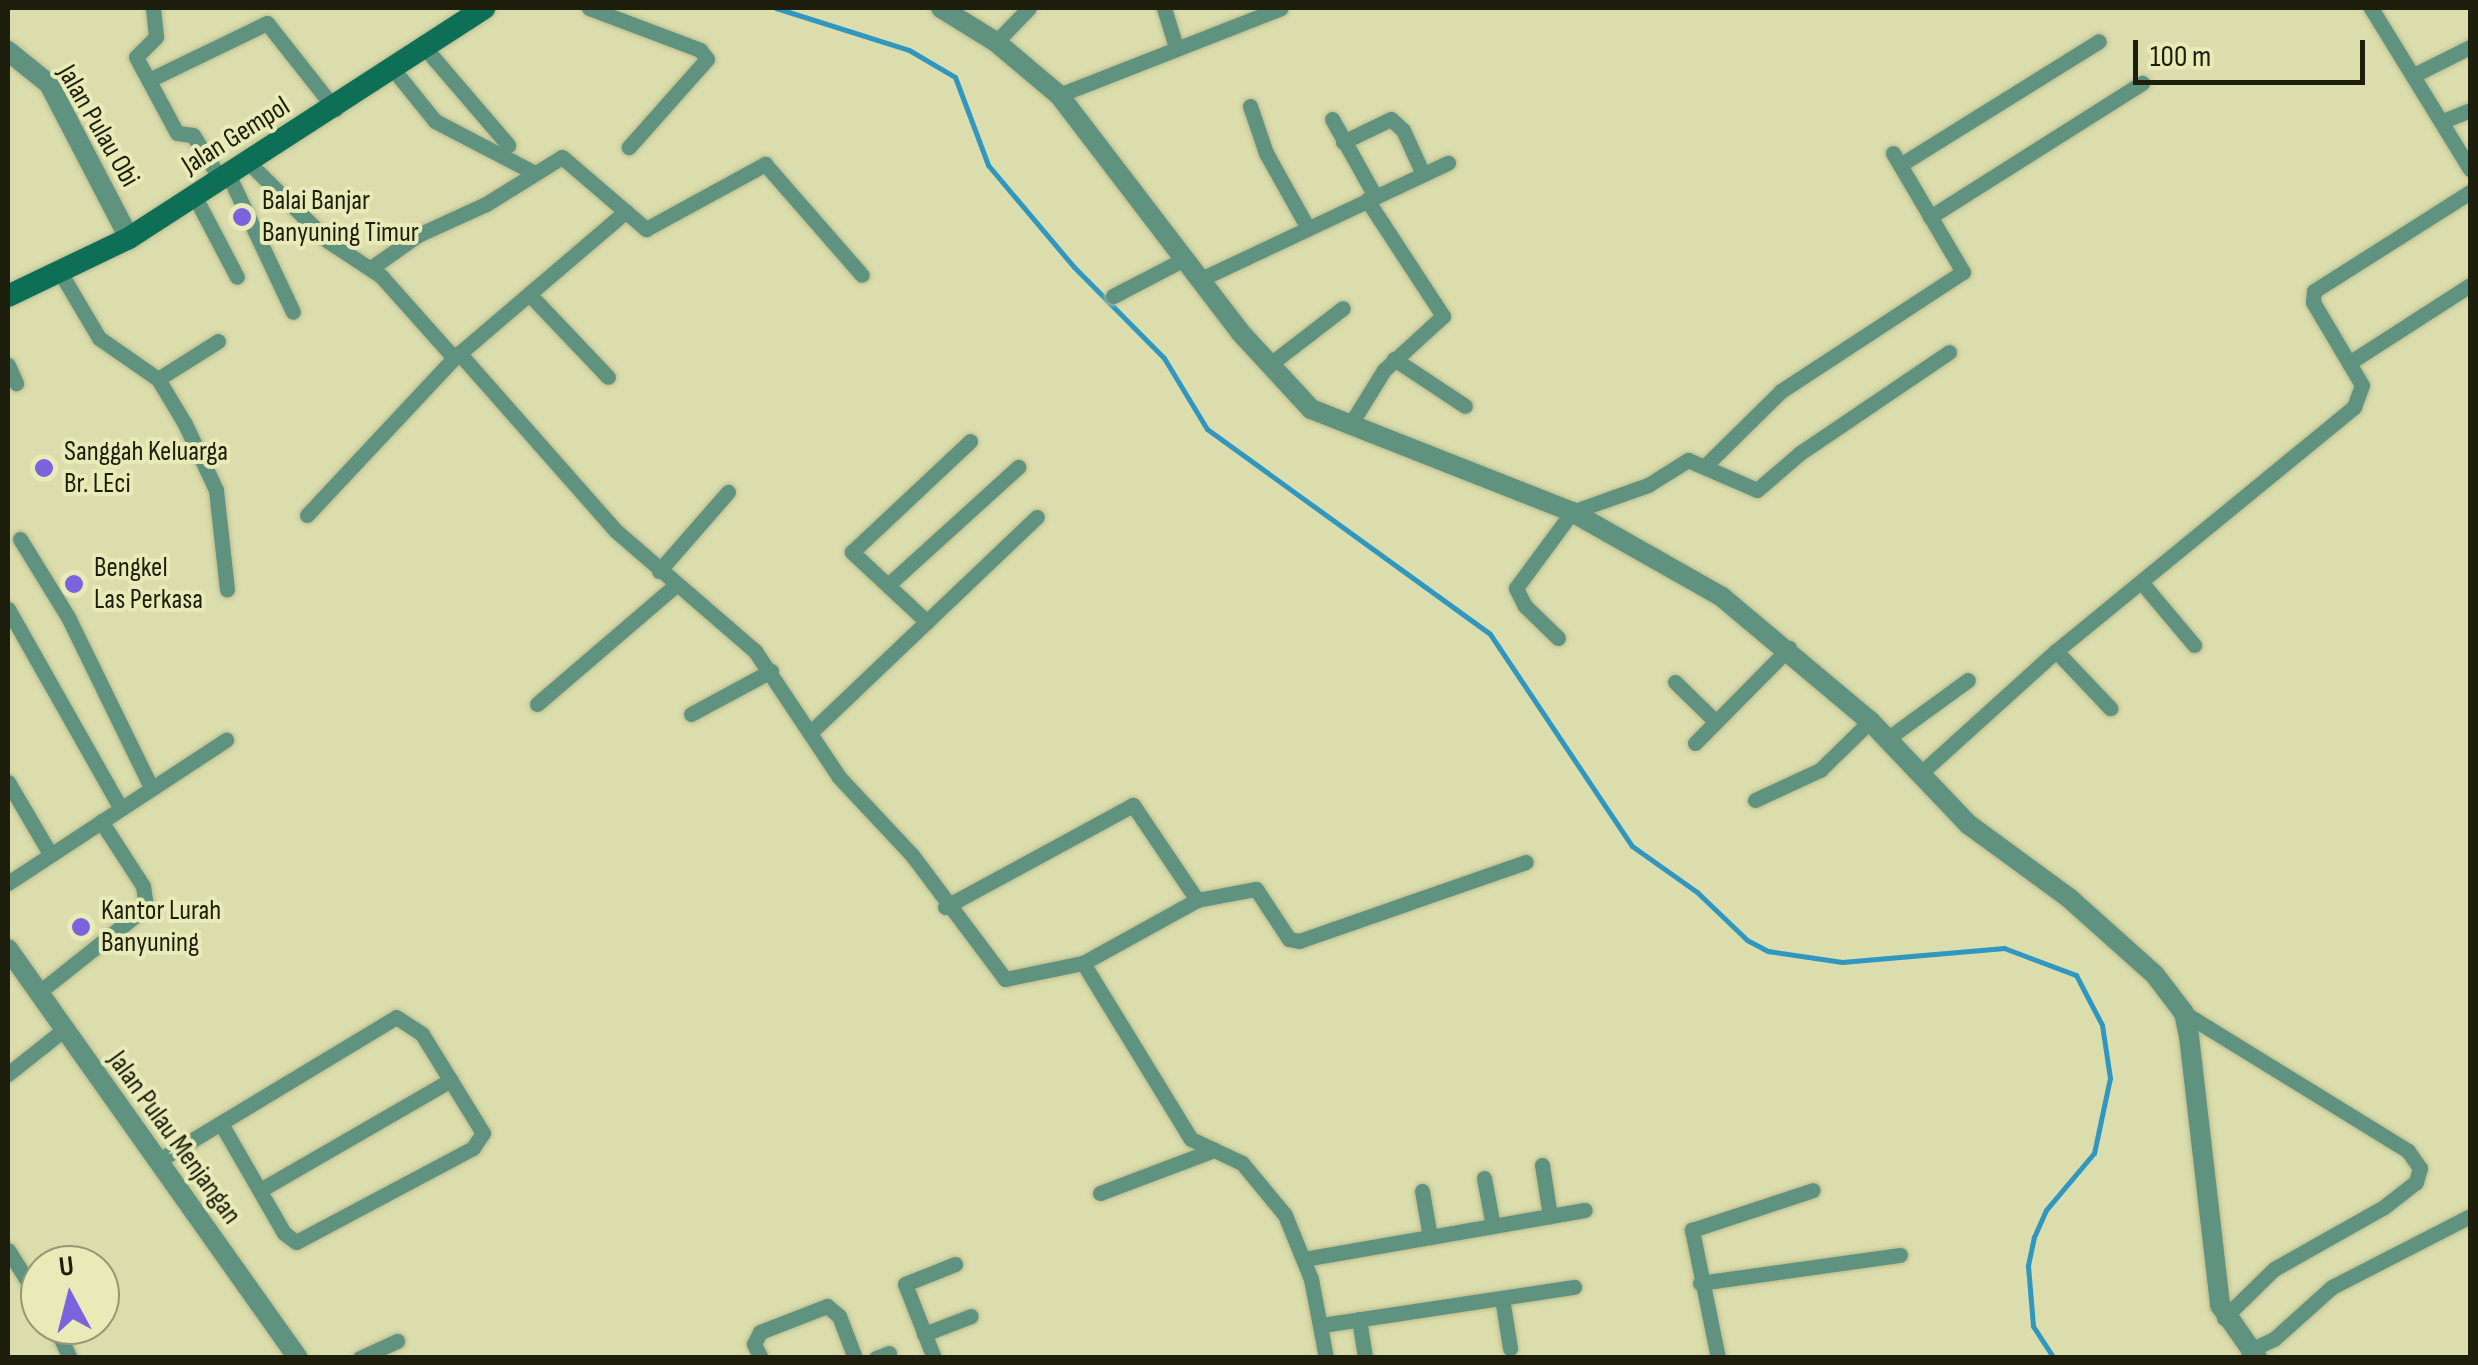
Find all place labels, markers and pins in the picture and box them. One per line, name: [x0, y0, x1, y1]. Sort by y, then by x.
place label: Balai Banjar Banyuning Timur: [262, 184, 419, 250]
marker: Balai Banjar Banyuning Timur: [231, 206, 253, 228]
place label: Sanggah Keluarga Br. LEci: [64, 435, 228, 501]
marker: Sanggah Keluarga Br. LEci: [33, 457, 55, 479]
place label: Bengkel Las Perkasa: [94, 551, 203, 617]
marker: Bengkel Las Perkasa: [63, 573, 85, 595]
place label: Kantor Lurah Banyuning: [101, 894, 221, 960]
marker: Kantor Lurah Banyuning: [70, 916, 92, 938]

